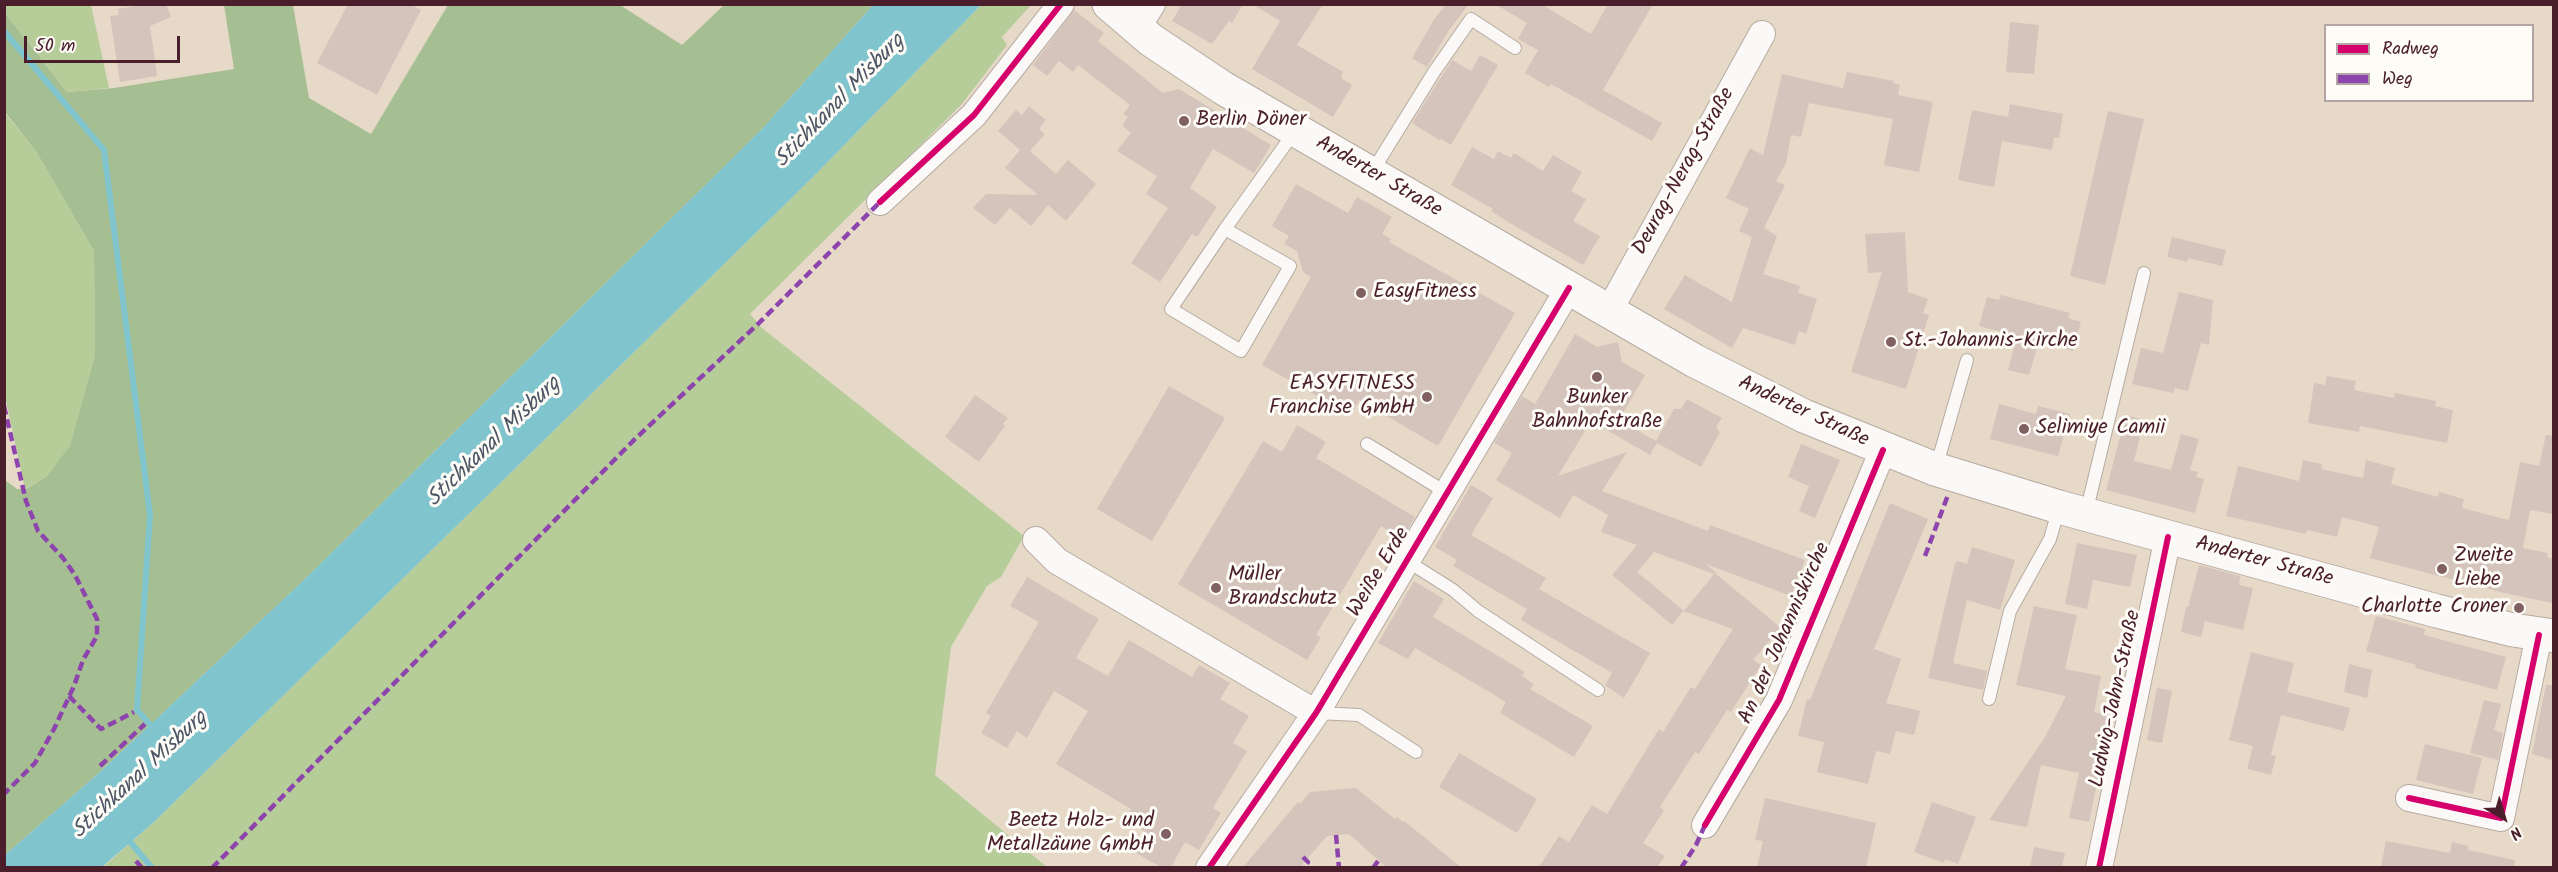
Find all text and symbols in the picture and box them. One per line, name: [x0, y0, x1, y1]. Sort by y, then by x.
scale bar: [27, 24, 183, 62]
legend: [2324, 24, 2534, 102]
water label: Stichkanal Misburg: [770, 30, 912, 174]
text: 50 m: [35, 32, 75, 61]
text: Radweg: [2382, 35, 2439, 64]
text: Weg: [2382, 65, 2413, 94]
street label: Deurag-Nerag-Straße: [1629, 84, 1741, 260]
place label: Berlin Döner: [1196, 108, 1306, 134]
marker: Berlin Döner: [1177, 114, 1191, 128]
street label: Anderter Straße: [1310, 132, 1446, 224]
place label: EasyFitness: [1373, 280, 1477, 306]
marker: EasyFitness: [1354, 286, 1368, 300]
place label: St.-Johannis-Kirche: [1903, 329, 2078, 355]
marker: St.-Johannis-Kirche: [1884, 335, 1898, 349]
marker: Bunker Bahnhofstraße: [1590, 370, 1604, 384]
water label: Stichkanal Misburg: [423, 372, 567, 514]
place label: EASYFITNESS Franchise GmbH: [1269, 372, 1415, 422]
street label: Anderter Straße: [1734, 372, 1872, 454]
place label: Bunker Bahnhofstraße: [1532, 386, 1662, 436]
marker: EASYFITNESS Franchise GmbH: [1420, 390, 1434, 404]
place label: Selimiye Camii: [2036, 416, 2165, 442]
marker: Selimiye Camii: [2017, 422, 2031, 436]
street label: Weiße Erde: [1343, 524, 1417, 622]
street label: Anderter Straße: [2192, 533, 2336, 593]
street label: An der Johanniskirche: [1735, 539, 1837, 729]
place label: Zweite Liebe: [2454, 544, 2513, 594]
marker: Zweite Liebe: [2435, 562, 2449, 576]
place label: Müller Brandschutz: [1228, 563, 1337, 613]
marker: Müller Brandschutz: [1209, 581, 1223, 595]
place label: Charlotte Croner: [2361, 595, 2507, 621]
marker: Charlotte Croner: [2512, 601, 2526, 615]
street label: Ludwig-Jahn-Straße: [2086, 608, 2148, 790]
water label: Stichkanal Misburg: [68, 706, 214, 846]
north arrow: [2474, 788, 2534, 848]
place label: Beetz Holz- und Metallzäune GmbH: [987, 809, 1154, 859]
text: N: [2504, 820, 2527, 846]
marker: Beetz Holz- und Metallzäune GmbH: [1159, 827, 1173, 841]

